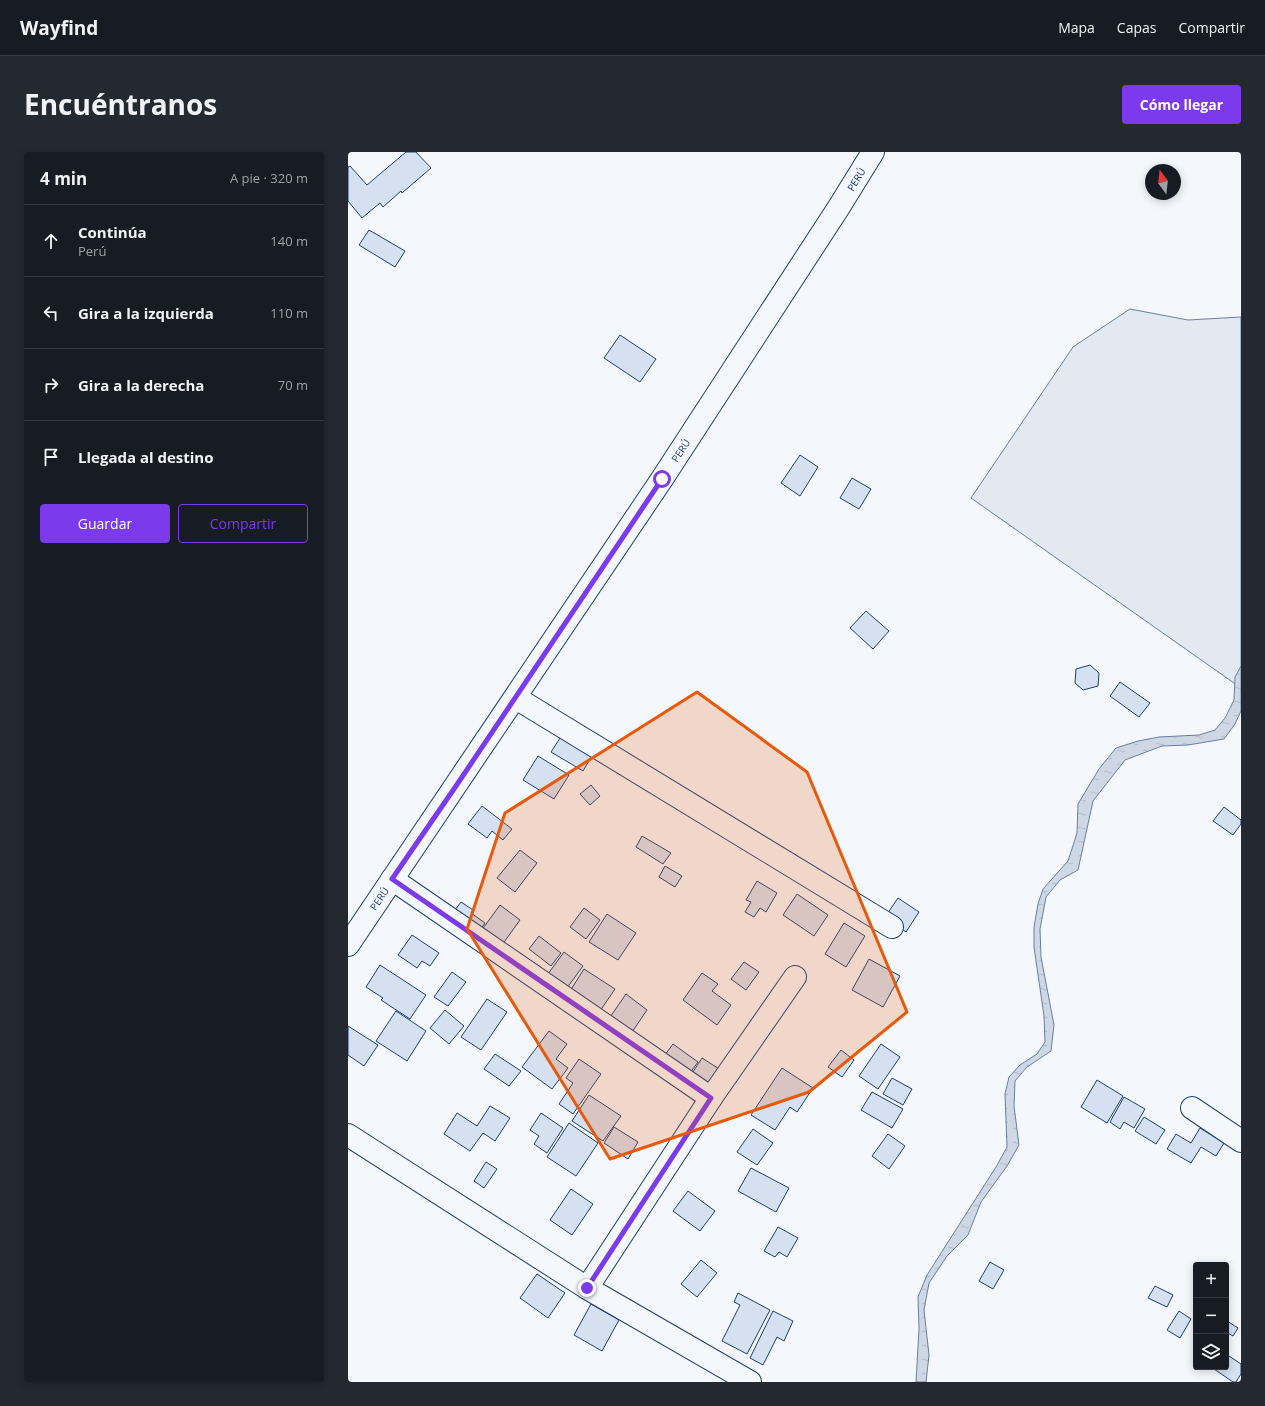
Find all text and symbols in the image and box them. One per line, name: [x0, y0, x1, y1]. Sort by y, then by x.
text: Wayfind: [20, 15, 98, 41]
text: Mapa: [1058, 18, 1095, 37]
text: Capas: [1117, 18, 1156, 37]
text: Compartir: [1178, 18, 1245, 37]
text: Encuéntranos: [24, 85, 217, 123]
button: Cómo llegar: [1122, 85, 1241, 124]
north arrow: [1145, 164, 1181, 200]
street label: PERÚ: [844, 165, 869, 194]
text: 4 min: [40, 167, 87, 190]
text: A pie · 320 m: [230, 169, 308, 187]
text: Continúa: [78, 222, 147, 242]
icon: ahead: [40, 230, 62, 252]
text: 140 m: [270, 232, 308, 250]
text: Perú: [78, 242, 106, 260]
icon: left: [40, 302, 62, 324]
text: Gira a la izquierda: [78, 303, 214, 323]
text: 110 m: [270, 304, 308, 322]
icon: right: [40, 374, 62, 396]
text: Gira a la derecha: [78, 375, 204, 395]
text: 70 m: [278, 376, 308, 394]
street label: PERÚ: [668, 436, 693, 465]
icon: arrive: [40, 446, 62, 468]
text: Llegada al destino: [78, 447, 213, 467]
route start: [653, 470, 671, 488]
button: Guardar: [40, 504, 170, 543]
button: Compartir: [178, 504, 308, 543]
street label: PERÚ: [366, 884, 392, 913]
map controls: [1193, 1262, 1229, 1370]
button: +: [1193, 1262, 1229, 1298]
route end: [578, 1279, 596, 1297]
button: −: [1193, 1298, 1229, 1334]
button: layers: [1193, 1334, 1229, 1370]

